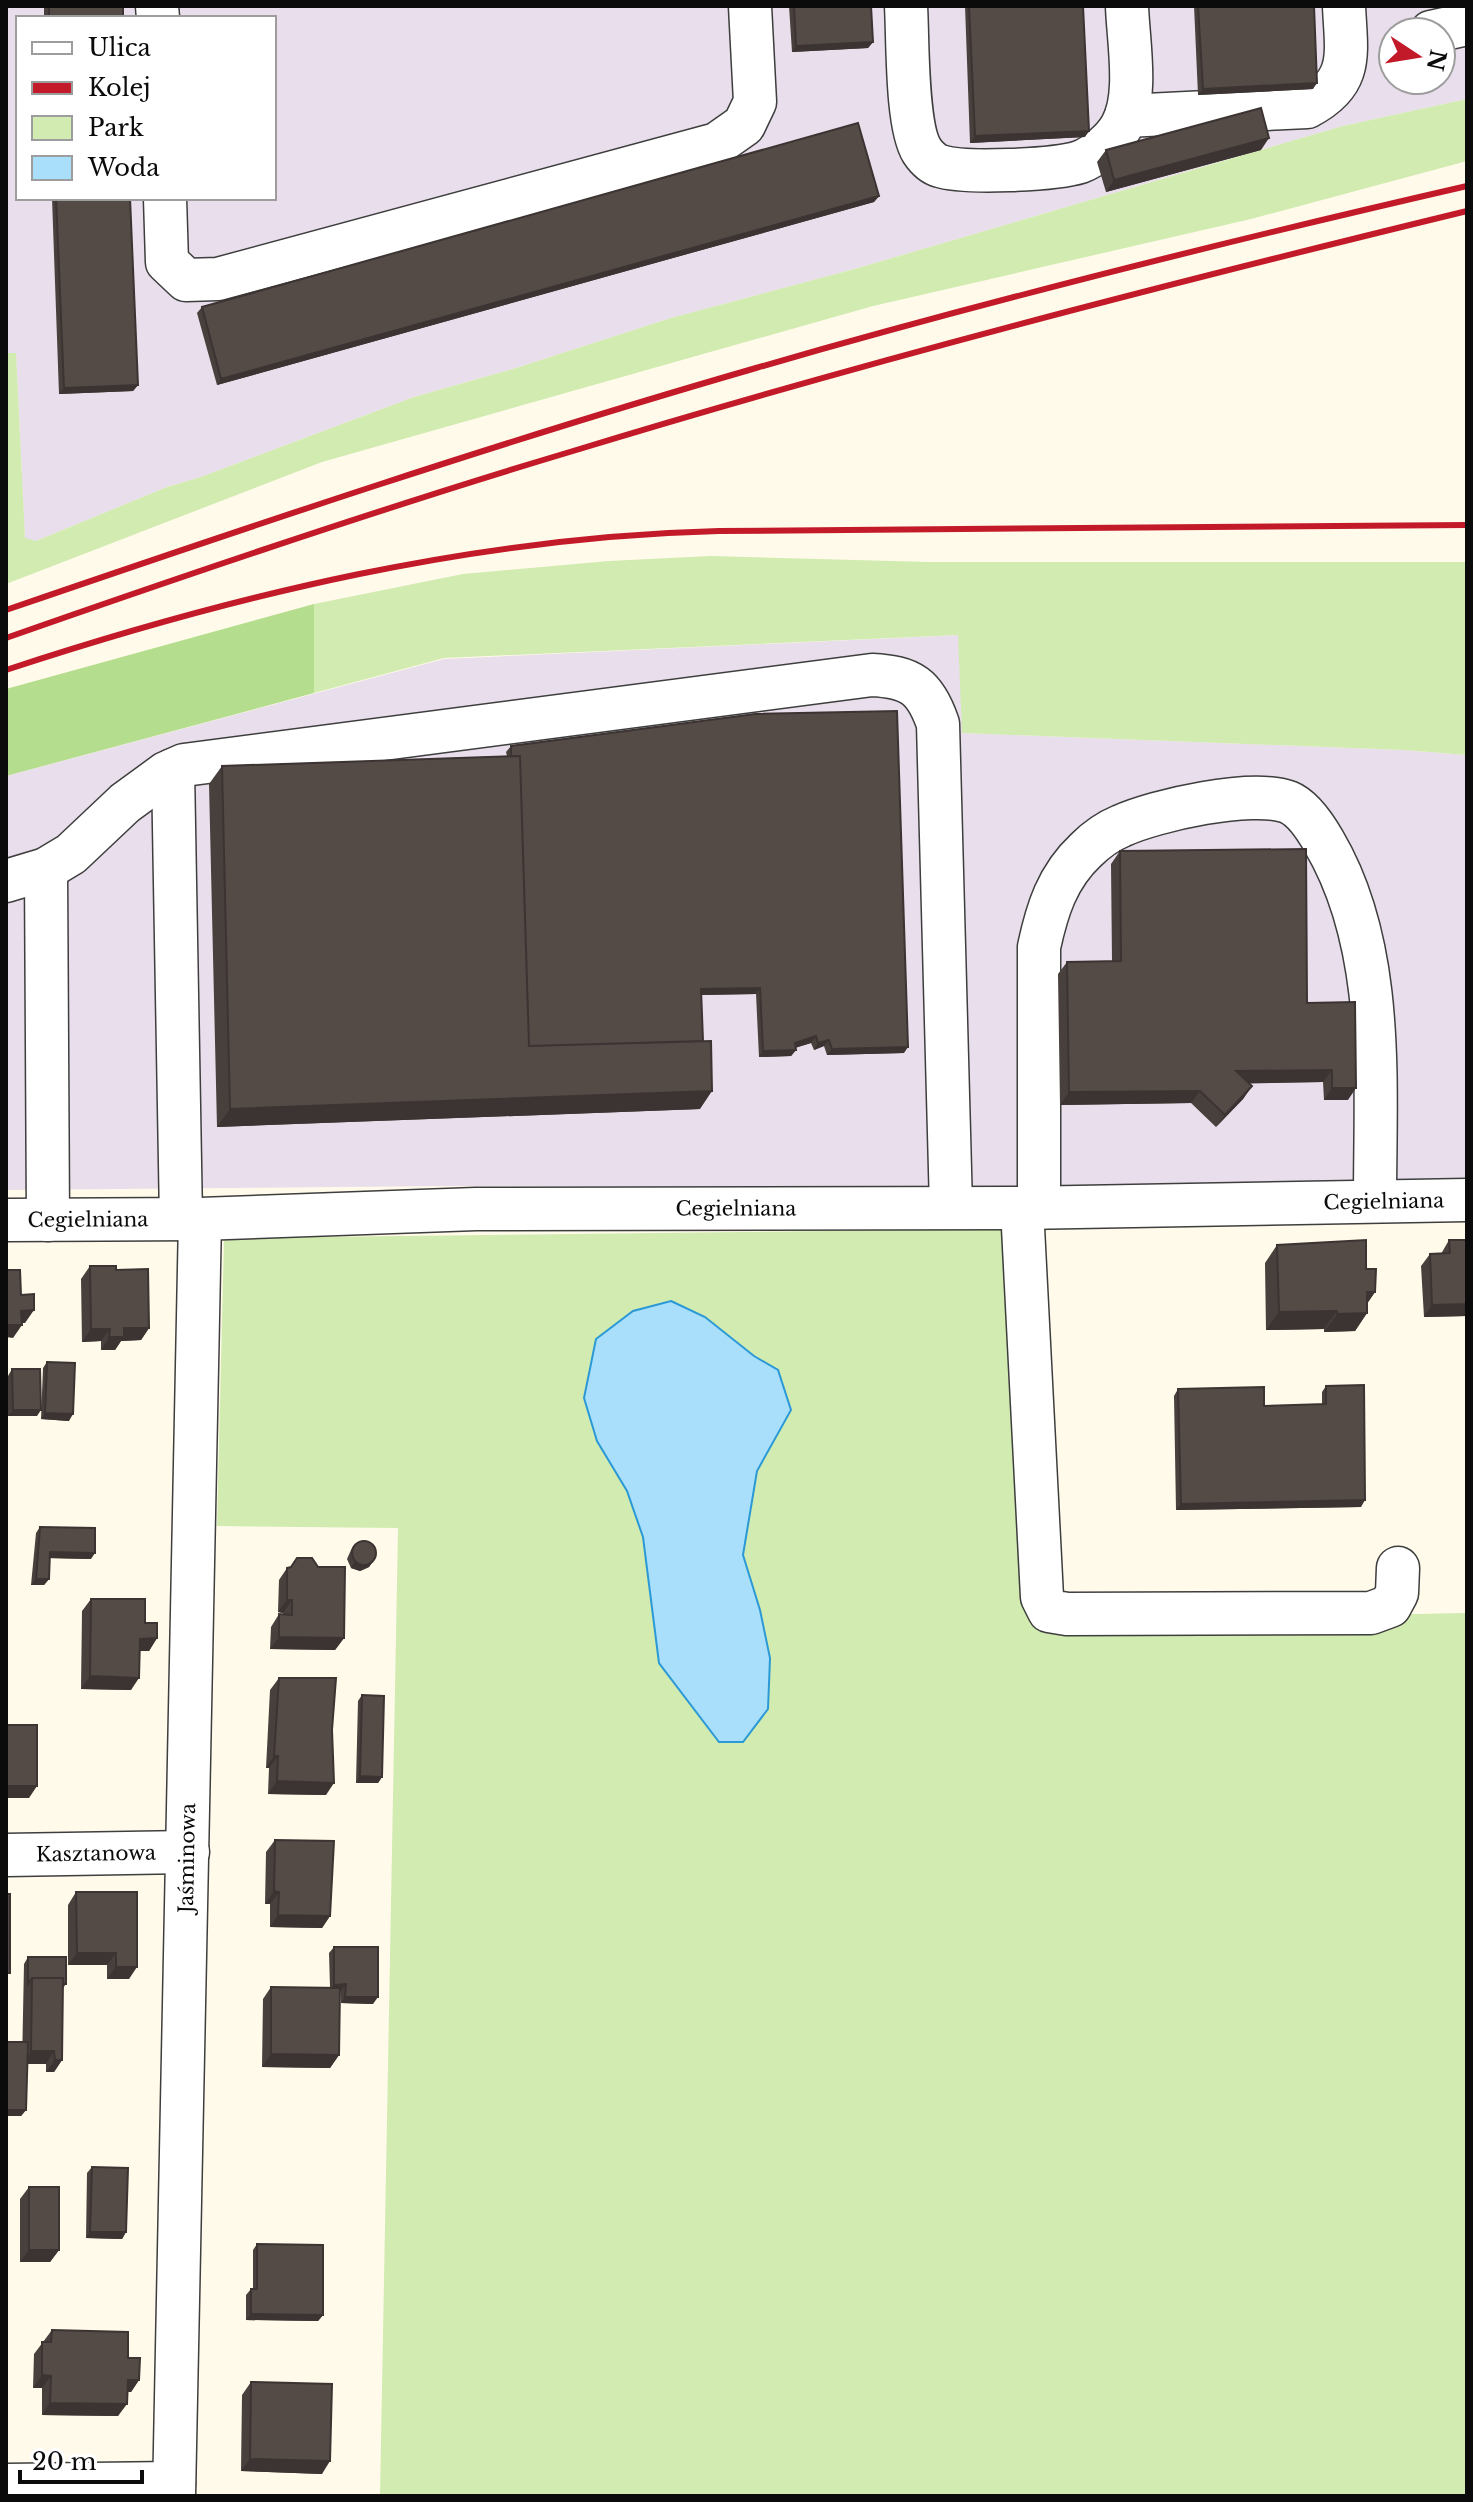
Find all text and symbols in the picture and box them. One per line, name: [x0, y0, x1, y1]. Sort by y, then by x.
legend: [16, 16, 276, 200]
north arrow: [1377, 16, 1457, 96]
text: Ulica: [88, 33, 152, 62]
text: N: [1421, 47, 1451, 73]
text: Kolej: [88, 73, 151, 102]
text: Park: [88, 113, 144, 142]
text: Woda: [87, 153, 160, 182]
street label: Cegielniana: [1323, 1188, 1445, 1215]
street label: Cegielniana: [675, 1196, 797, 1221]
street label: Cegielniana: [28, 1207, 149, 1232]
street label: Jaśminowa: [174, 1802, 200, 1916]
street label: Kasztanowa: [36, 1841, 157, 1867]
scale bar: [20, 2434, 142, 2484]
text: 20 m: [32, 2447, 97, 2476]

